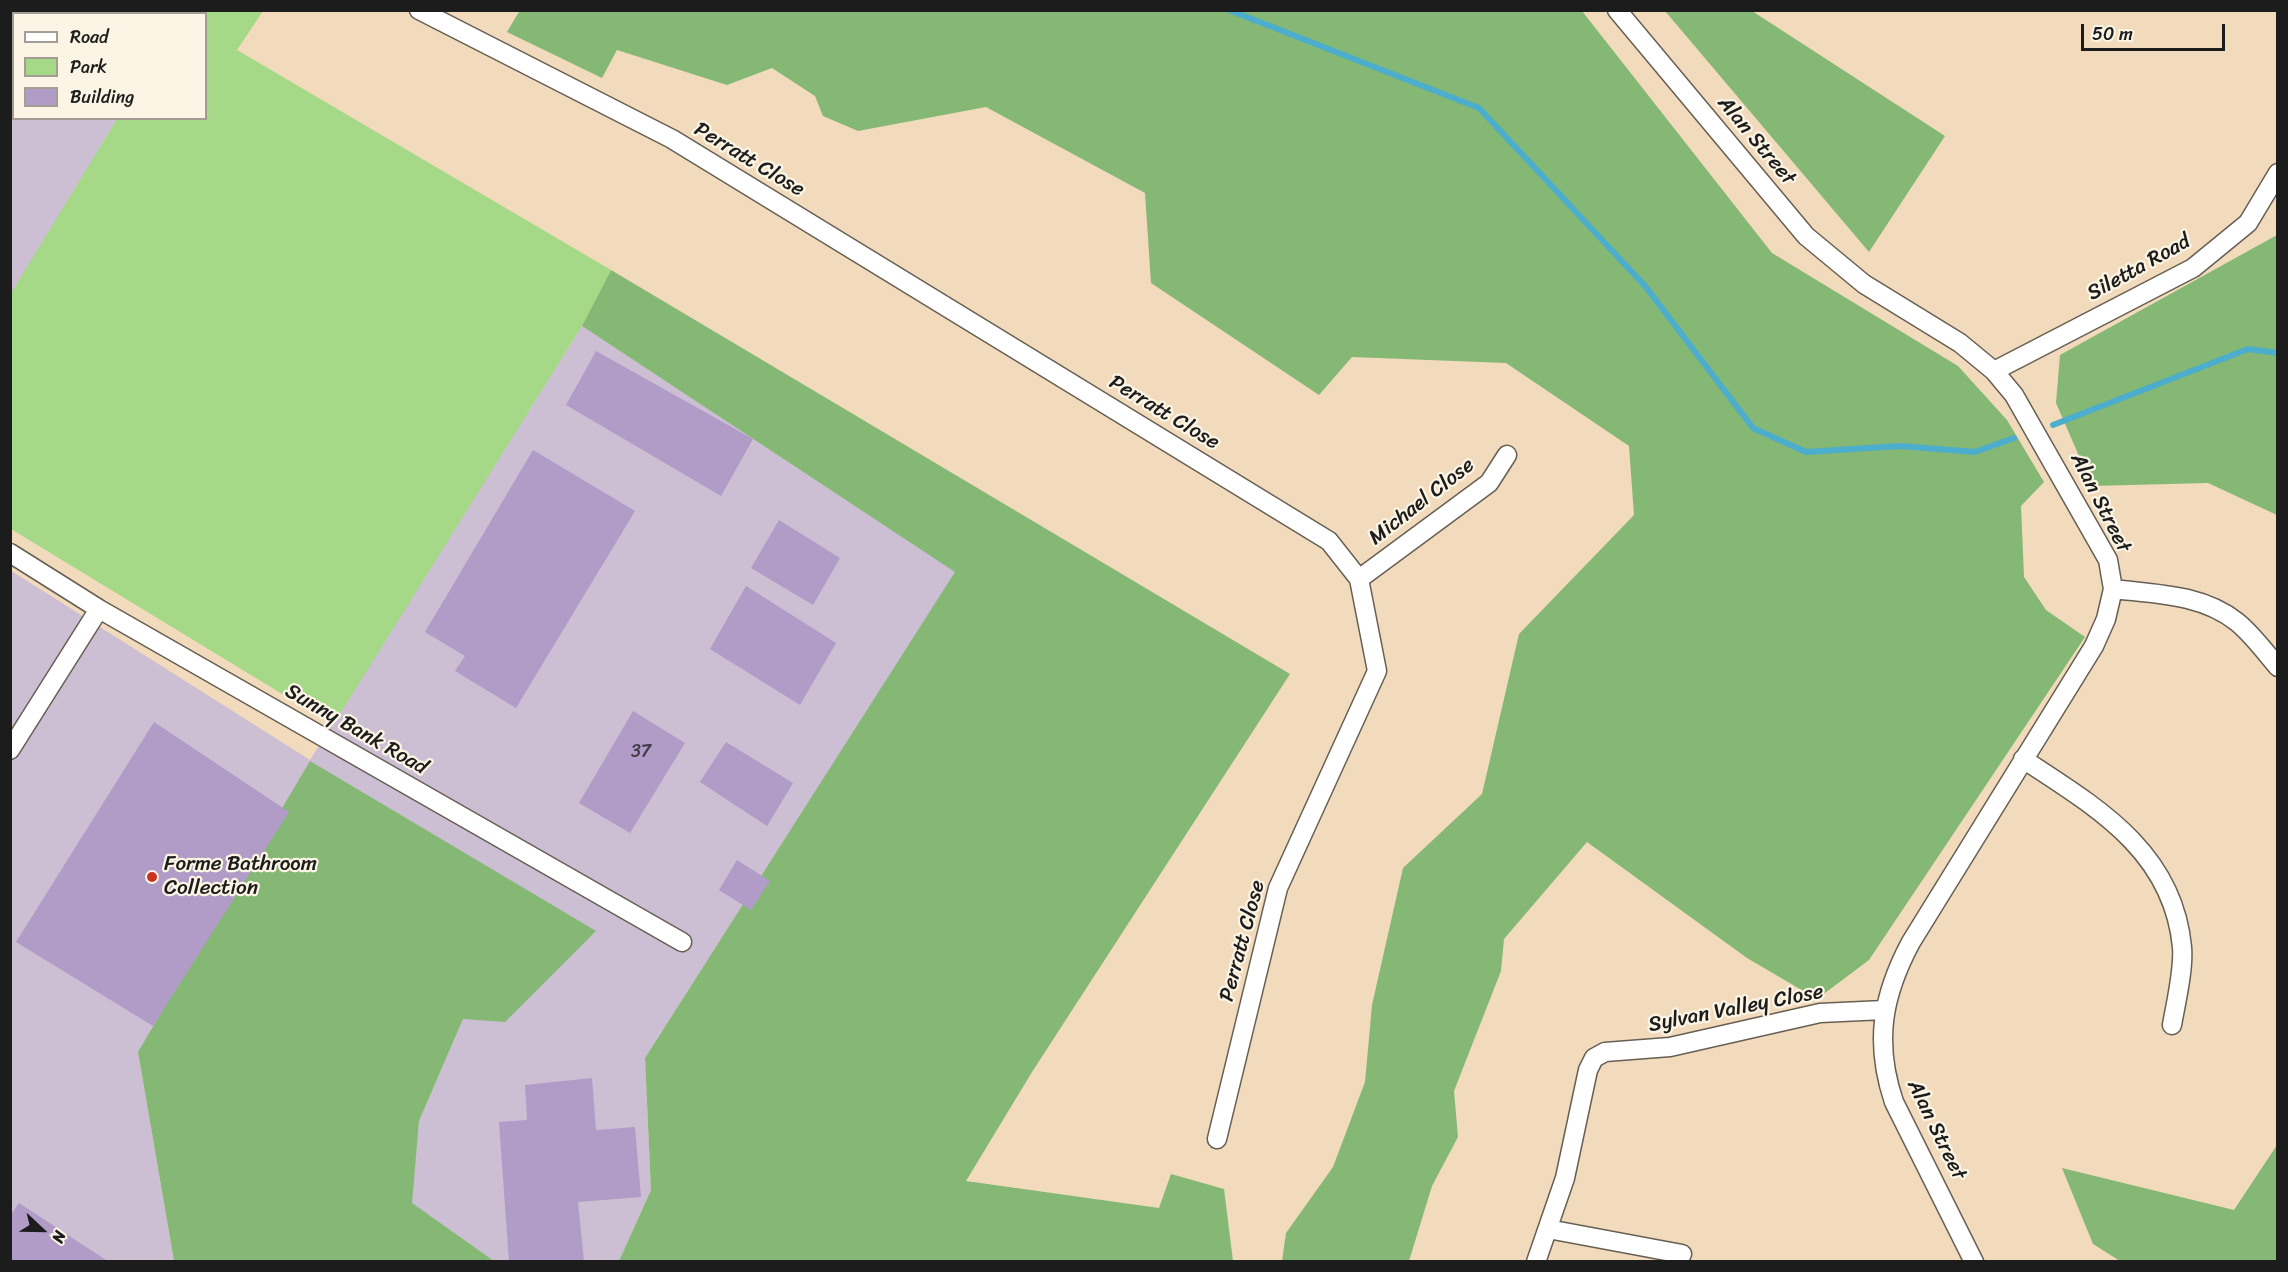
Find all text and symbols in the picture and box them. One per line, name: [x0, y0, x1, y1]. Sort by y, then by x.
legend: [12, 12, 207, 120]
scale bar: [2084, 12, 2228, 50]
text: 50 m: [2092, 18, 2133, 50]
text: Road: [70, 21, 109, 53]
text: Park: [70, 51, 107, 83]
text: Building: [70, 81, 134, 113]
street label: Alan Street: [1712, 91, 1800, 191]
street label: Perratt Close: [689, 117, 809, 203]
street label: Siletta Road: [2083, 229, 2195, 307]
street label: Perratt Close: [1104, 370, 1224, 456]
street label: Alan Street: [2064, 449, 2136, 557]
street label: Michael Close: [1364, 453, 1480, 551]
street label: Sunny Bank Road: [280, 679, 432, 781]
house number: 37: [631, 741, 651, 763]
place label: Forme Bathroom Collection: [164, 852, 317, 902]
marker: Forme Bathroom Collection: [145, 870, 159, 884]
street label: Perratt Close: [1215, 878, 1271, 1004]
street label: Sylvan Valley Close: [1646, 980, 1826, 1038]
street label: Alan Street: [1901, 1076, 1971, 1184]
north arrow: [12, 1200, 72, 1260]
text: N: [44, 1226, 75, 1248]

